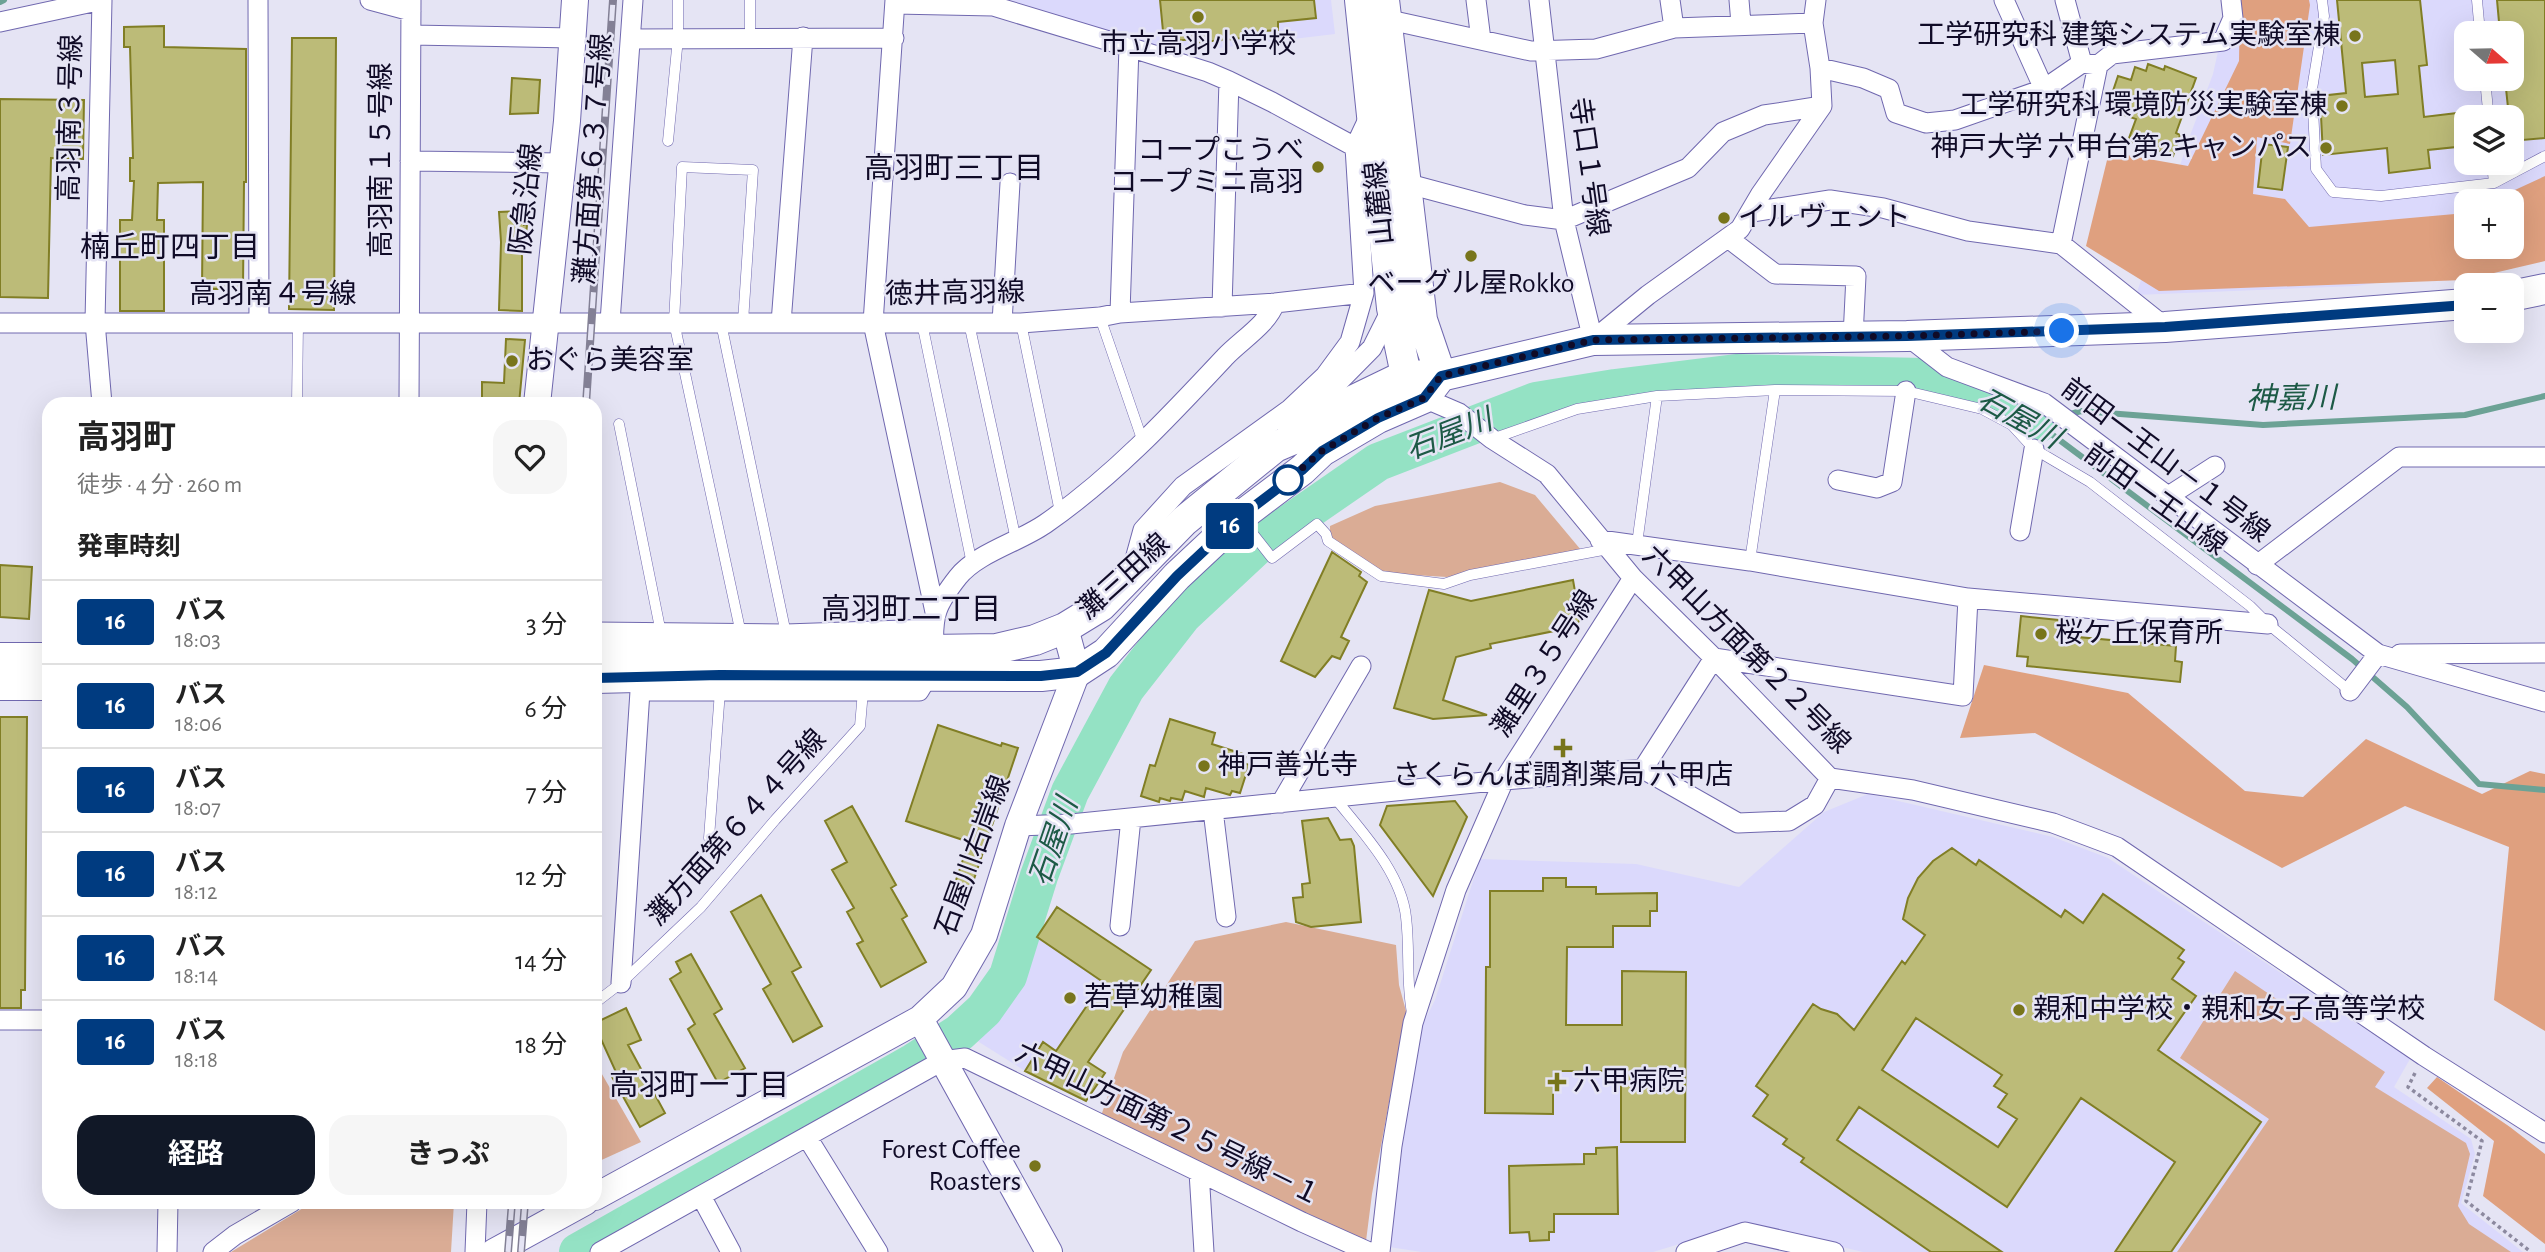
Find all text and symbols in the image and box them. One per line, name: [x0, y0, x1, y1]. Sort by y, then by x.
marker: 市立高羽小学校: [1190, 9, 1206, 25]
place label: 工学研究科 建築システム実験室棟: [1917, 20, 2341, 50]
north arrow: [2454, 21, 2524, 91]
map controls: [2454, 21, 2524, 343]
marker: 工学研究科 建築システム実験室棟: [2347, 28, 2363, 44]
place label: 市立高羽小学校: [1100, 29, 1296, 59]
street label: 灘方面第６３７号線: [569, 32, 617, 286]
street label: 高羽南３号線: [54, 34, 86, 202]
street label: 高羽南１５号線: [366, 62, 396, 258]
place label: 工学研究科 環境防災実験室棟: [1959, 90, 2328, 120]
street label: 寺口１号線: [1564, 95, 1614, 238]
marker: 工学研究科 環境防災実験室棟: [2334, 98, 2350, 114]
button: layers: [2454, 105, 2524, 175]
place label: 神戸大学 六甲台第2キャンパス: [1931, 132, 2312, 162]
place label: コープこうべ コープミニ高羽: [1110, 135, 1304, 197]
marker: 神戸大学 六甲台第2キャンパス: [2318, 140, 2334, 156]
street label: 阪急沿線: [505, 142, 547, 256]
district label: 高羽町三丁目: [864, 152, 1044, 184]
marker: コープこうべ コープミニ高羽: [1310, 159, 1326, 175]
street label: 山麓線: [1360, 160, 1398, 246]
button: +: [2454, 189, 2524, 259]
place label: イル ヴェント: [1738, 202, 1911, 232]
marker: イル ヴェント: [1716, 210, 1732, 226]
district label: 楠丘町四丁目: [80, 231, 260, 263]
marker: ベーグル屋Rokko: [1463, 248, 1479, 264]
place label: ベーグル屋Rokko: [1367, 268, 1575, 298]
button: −: [2454, 273, 2524, 343]
street label: 徳井高羽線: [885, 277, 1025, 309]
street label: 高羽南４号線: [189, 279, 357, 309]
your location: [2044, 313, 2079, 348]
place label: おぐら美容室: [526, 345, 694, 375]
marker: おぐら美容室: [504, 353, 520, 369]
street label: 前田一王山－１号線: [2056, 372, 2275, 548]
water label: 神嘉川: [2246, 381, 2339, 415]
water label: 石屋川: [1972, 384, 2068, 455]
water label: 石屋川: [1402, 404, 1499, 465]
button: heart: [493, 420, 567, 494]
text: 高羽町: [77, 422, 176, 455]
street label: 前田一王山線: [2079, 438, 2232, 561]
unlabelled marker: [1273, 465, 1303, 495]
text: 徒歩 · 4 分 · 260 m: [77, 474, 242, 497]
line badge: 16: [1198, 503, 1262, 549]
text: 16: [1220, 514, 1240, 538]
street label: 灘三田線: [1072, 528, 1175, 625]
text: 発車時刻: [77, 534, 181, 560]
street label: 六甲山方面第２２号線: [1637, 540, 1856, 759]
street label: 灘里３５号線: [1486, 585, 1602, 742]
district label: 高羽町二丁目: [821, 593, 1001, 625]
text: バス: [175, 598, 227, 624]
text: 16: [105, 610, 126, 634]
text: 3 分: [526, 612, 567, 638]
place label: 桜ケ丘保育所: [2055, 618, 2223, 648]
marker: 桜ケ丘保育所: [2033, 626, 2049, 642]
text: 18:03: [175, 629, 221, 652]
text: バス: [175, 682, 227, 708]
text: 16: [105, 694, 126, 718]
text: 6 分: [524, 696, 567, 722]
text: 18:06: [175, 713, 222, 736]
street label: 灘方面第６４４号線: [641, 724, 832, 931]
marker: さくらんぼ調剤薬局 六甲店: [1555, 740, 1571, 756]
place label: 神戸善光寺: [1218, 750, 1358, 780]
marker: 神戸善光寺: [1196, 758, 1212, 774]
place label: さくらんぼ調剤薬局 六甲店: [1393, 760, 1733, 790]
text: バス: [175, 766, 227, 792]
street label: 石屋川右岸線: [930, 772, 1016, 940]
text: 16: [105, 778, 126, 802]
text: 7 分: [526, 780, 567, 806]
water label: 石屋川: [1025, 792, 1084, 889]
text: 18:07: [175, 797, 221, 820]
text: バス: [175, 850, 227, 876]
text: 16: [105, 862, 126, 886]
text: 12 分: [516, 864, 567, 890]
text: 18:12: [175, 881, 217, 904]
text: バス: [175, 934, 227, 960]
text: 16: [105, 946, 126, 970]
text: 14 分: [515, 948, 567, 974]
text: 18:14: [175, 965, 218, 988]
place label: 若草幼稚園: [1084, 982, 1224, 1012]
marker: 若草幼稚園: [1062, 990, 1078, 1006]
place label: 親和中学校・親和女子高等学校: [2033, 994, 2425, 1024]
marker: 親和中学校・親和女子高等学校: [2011, 1002, 2027, 1018]
text: バス: [175, 1018, 227, 1044]
text: 16: [105, 1030, 126, 1054]
text: 18 分: [515, 1032, 567, 1058]
street label: 六甲山方面第２５号線－１: [1011, 1037, 1326, 1211]
text: 18:18: [175, 1049, 218, 1072]
place label: 六甲病院: [1573, 1066, 1685, 1096]
district label: 高羽町一丁目: [609, 1069, 789, 1101]
marker: 六甲病院: [1547, 1072, 1567, 1092]
button: 経路: [77, 1115, 315, 1195]
button: きっぷ: [329, 1115, 567, 1195]
place label: Forest Coffee Roasters: [881, 1136, 1021, 1196]
marker: Forest Coffee Roasters: [1027, 1158, 1043, 1174]

